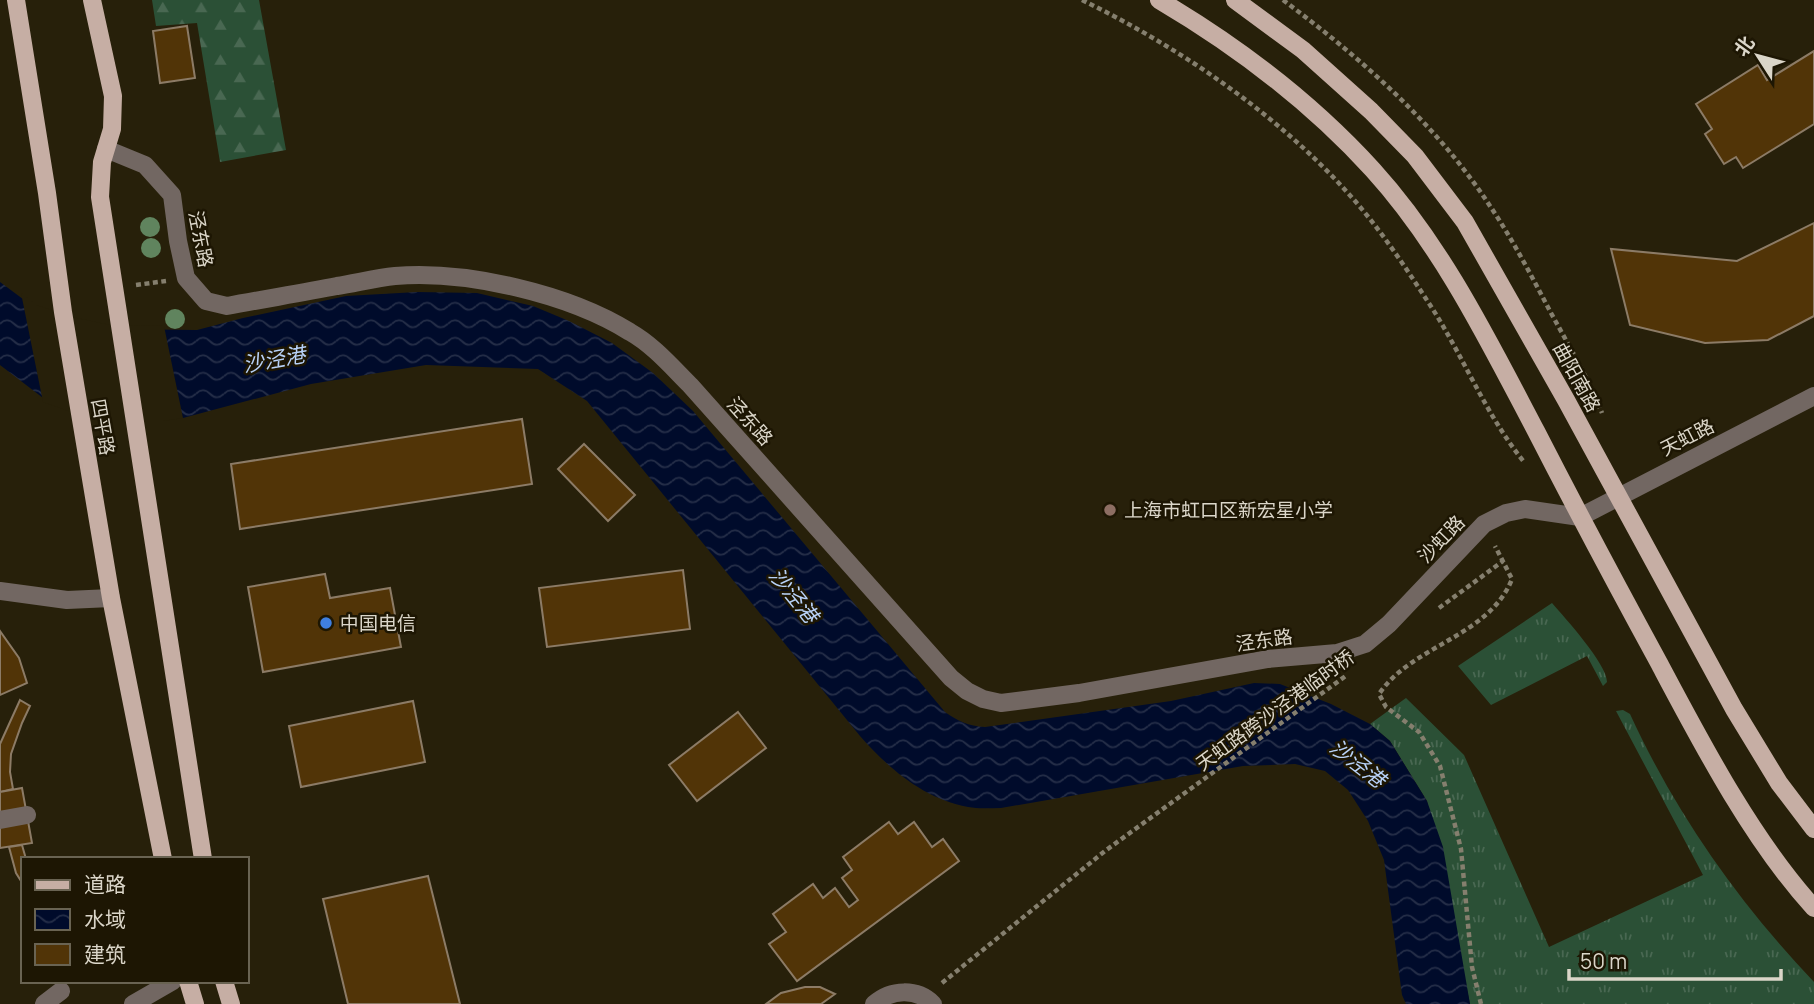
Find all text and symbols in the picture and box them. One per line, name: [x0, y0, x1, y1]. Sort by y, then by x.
north arrow: [1723, 21, 1793, 91]
text: 北: [1728, 31, 1760, 61]
street label: 泾东路: [183, 209, 219, 269]
street label: 曲阳南路: [1547, 337, 1607, 417]
water label: 沙泾港: [241, 339, 310, 378]
street label: 泾东路: [721, 391, 779, 451]
street label: 四平路: [85, 397, 121, 457]
street label: 天虹路: [1656, 412, 1718, 462]
place label: 上海市虹口区新宏星小学: [1124, 497, 1333, 523]
marker: 上海市虹口区新宏星小学: [1102, 502, 1118, 518]
street label: 沙虹路: [1412, 509, 1470, 569]
water label: 沙泾港: [763, 562, 827, 631]
place label: 中国电信: [340, 610, 416, 636]
marker: 中国电信: [318, 615, 334, 631]
street label: 泾东路: [1234, 623, 1294, 657]
street label: 天虹路跨沙泾港临时桥: [1191, 645, 1359, 775]
water label: 沙泾港: [1325, 734, 1391, 792]
legend: [21, 857, 248, 983]
text: 道路: [84, 870, 126, 898]
text: 水域: [84, 905, 126, 933]
scale bar: [1569, 937, 1781, 981]
text: 建筑: [84, 940, 126, 968]
text: 50 m: [1580, 947, 1627, 975]

